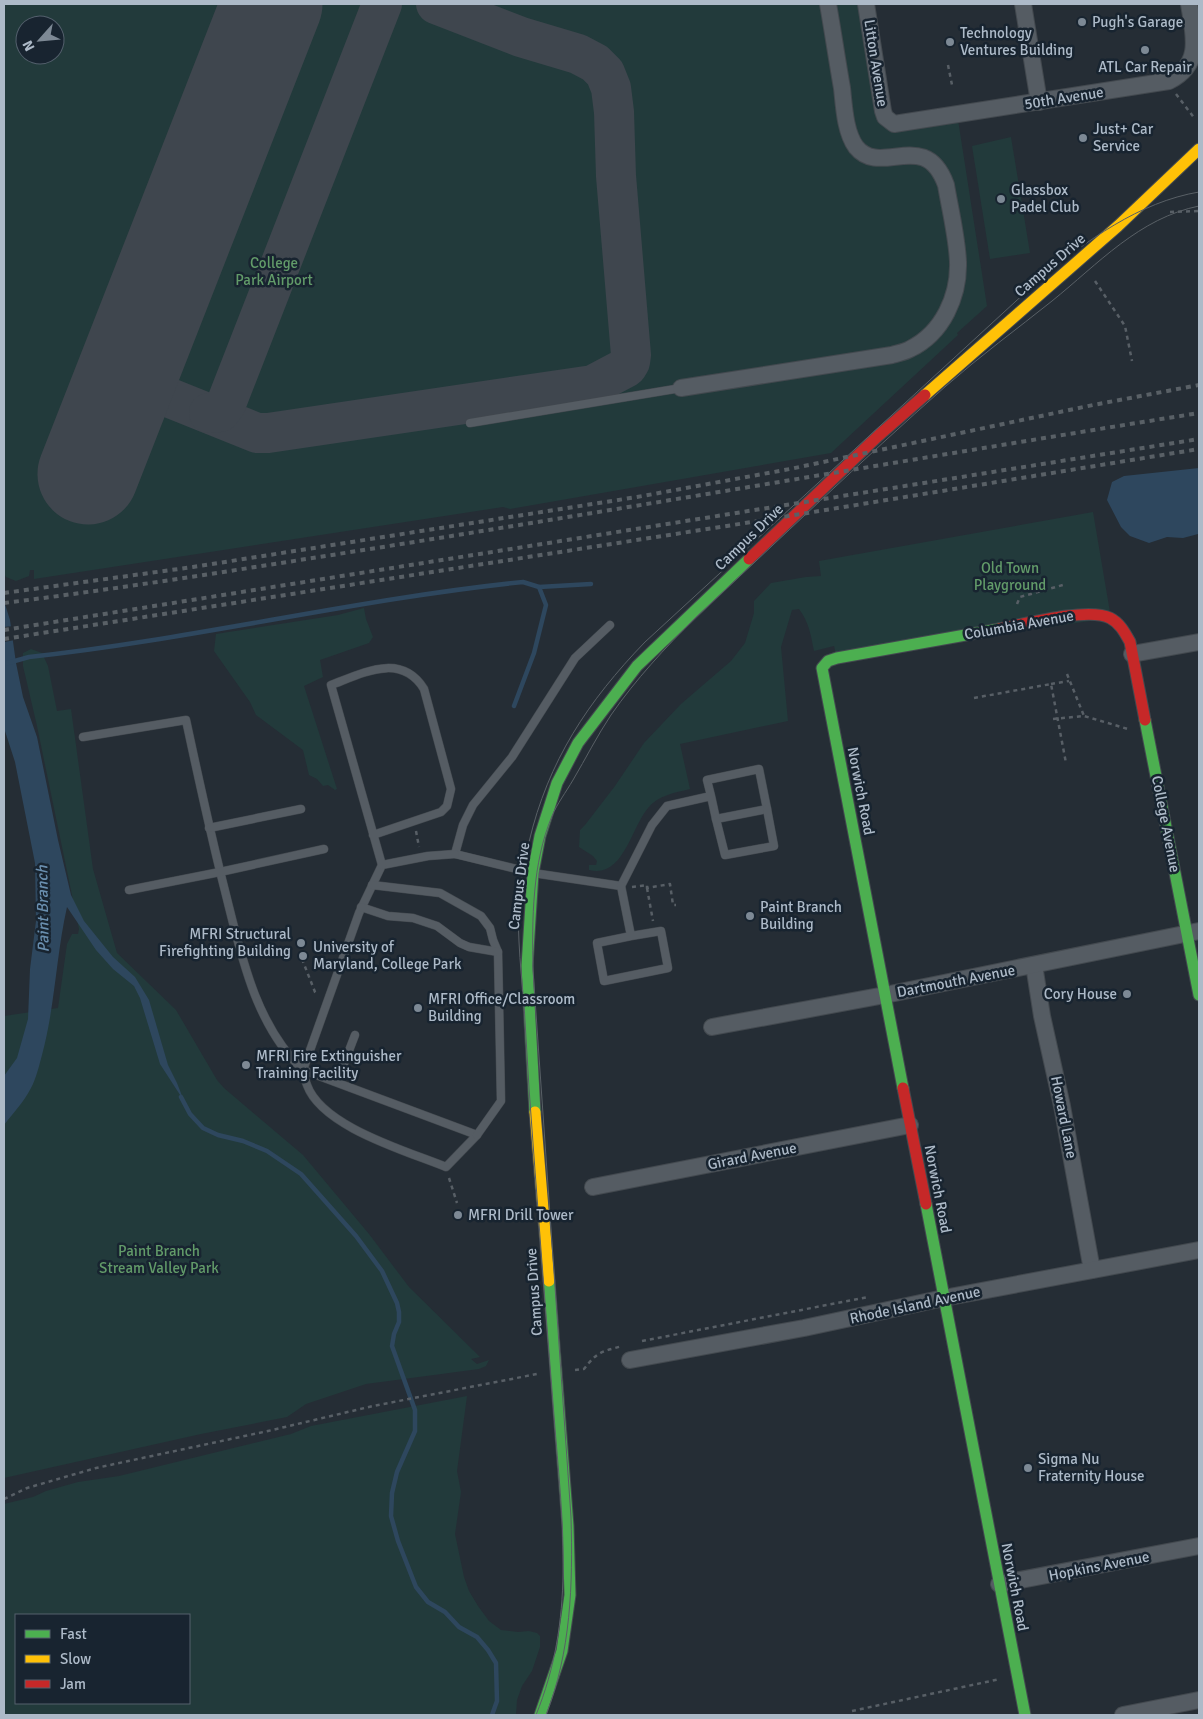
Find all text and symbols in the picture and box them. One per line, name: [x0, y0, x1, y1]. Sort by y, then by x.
place label: Pugh's Garage: [1092, 13, 1183, 31]
north arrow: [15, 15, 65, 65]
marker: Pugh's Garage: [1076, 16, 1088, 28]
street label: Litton Avenue: [860, 18, 892, 108]
place label: Technology Ventures Building: [960, 24, 1073, 59]
marker: Technology Ventures Building: [944, 36, 956, 48]
text: N: [19, 37, 39, 54]
marker: ATL Car Repair: [1139, 44, 1151, 56]
place label: ATL Car Repair: [1098, 58, 1192, 76]
street label: 50th Avenue: [1023, 83, 1105, 113]
place label: Just+ Car Service: [1093, 120, 1154, 155]
marker: Just+ Car Service: [1077, 132, 1089, 144]
place label: Glassbox Padel Club: [1011, 181, 1079, 216]
marker: Glassbox Padel Club: [995, 193, 1007, 205]
street label: Campus Drive: [1011, 229, 1089, 301]
park label: College Park Airport: [235, 254, 313, 289]
street label: Campus Drive: [711, 500, 787, 574]
park label: Old Town Playground: [974, 559, 1046, 594]
street label: Columbia Avenue: [963, 607, 1075, 643]
street label: Norwich Road: [844, 745, 878, 837]
street label: College Avenue: [1148, 774, 1184, 874]
street label: Campus Drive: [505, 841, 533, 931]
water label: Paint Branch: [32, 864, 54, 953]
place label: Paint Branch Building: [760, 898, 842, 933]
marker: Paint Branch Building: [744, 910, 756, 922]
place label: MFRI Structural Firefighting Building: [159, 925, 291, 960]
marker: MFRI Structural Firefighting Building: [295, 937, 307, 949]
place label: University of Maryland, College Park: [313, 938, 462, 973]
marker: University of Maryland, College Park: [297, 950, 309, 962]
street label: Dartmouth Avenue: [895, 961, 1017, 1001]
place label: Cory House: [1044, 985, 1117, 1003]
marker: Cory House: [1121, 988, 1133, 1000]
place label: MFRI Office/Classroom Building: [428, 990, 575, 1025]
marker: MFRI Office/Classroom Building: [412, 1002, 424, 1014]
place label: MFRI Fire Extinguisher Training Facility: [256, 1047, 402, 1082]
marker: MFRI Fire Extinguisher Training Facility: [240, 1059, 252, 1071]
street label: Howard Lane: [1047, 1074, 1081, 1160]
street label: Girard Avenue: [706, 1139, 798, 1173]
street label: Norwich Road: [921, 1143, 955, 1235]
place label: MFRI Drill Tower: [468, 1206, 574, 1224]
marker: MFRI Drill Tower: [452, 1209, 464, 1221]
park label: Paint Branch Stream Valley Park: [99, 1242, 219, 1277]
street label: Campus Drive: [522, 1247, 546, 1337]
street label: Rhode Island Avenue: [848, 1282, 982, 1328]
place label: Sigma Nu Fraternity House: [1038, 1450, 1144, 1485]
marker: Sigma Nu Fraternity House: [1022, 1462, 1034, 1474]
street label: Norwich Road: [998, 1541, 1032, 1633]
street label: Hopkins Avenue: [1047, 1547, 1151, 1585]
legend: [15, 1614, 190, 1704]
text: Fast: [60, 1625, 87, 1643]
text: Slow: [60, 1650, 91, 1668]
text: Jam: [60, 1675, 86, 1693]

